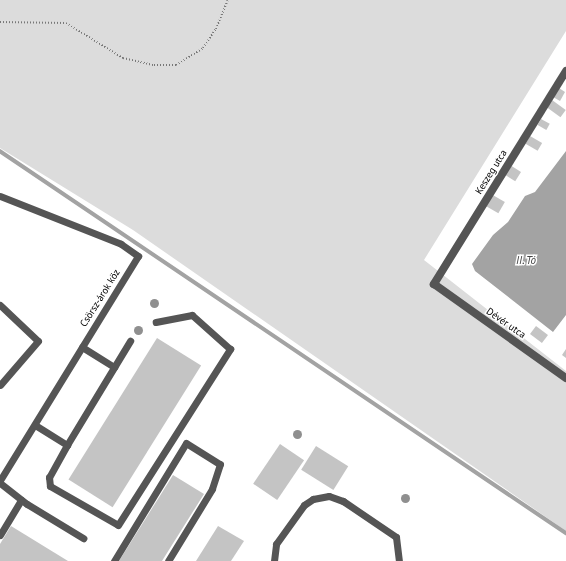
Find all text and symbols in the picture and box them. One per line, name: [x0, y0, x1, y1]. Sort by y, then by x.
street label: Keszeg utca: [473, 147, 509, 197]
water label: II. Tó: [515, 253, 537, 267]
street label: Csörsz-árok köz: [77, 267, 123, 329]
street label: Dévér utca: [484, 305, 528, 341]

